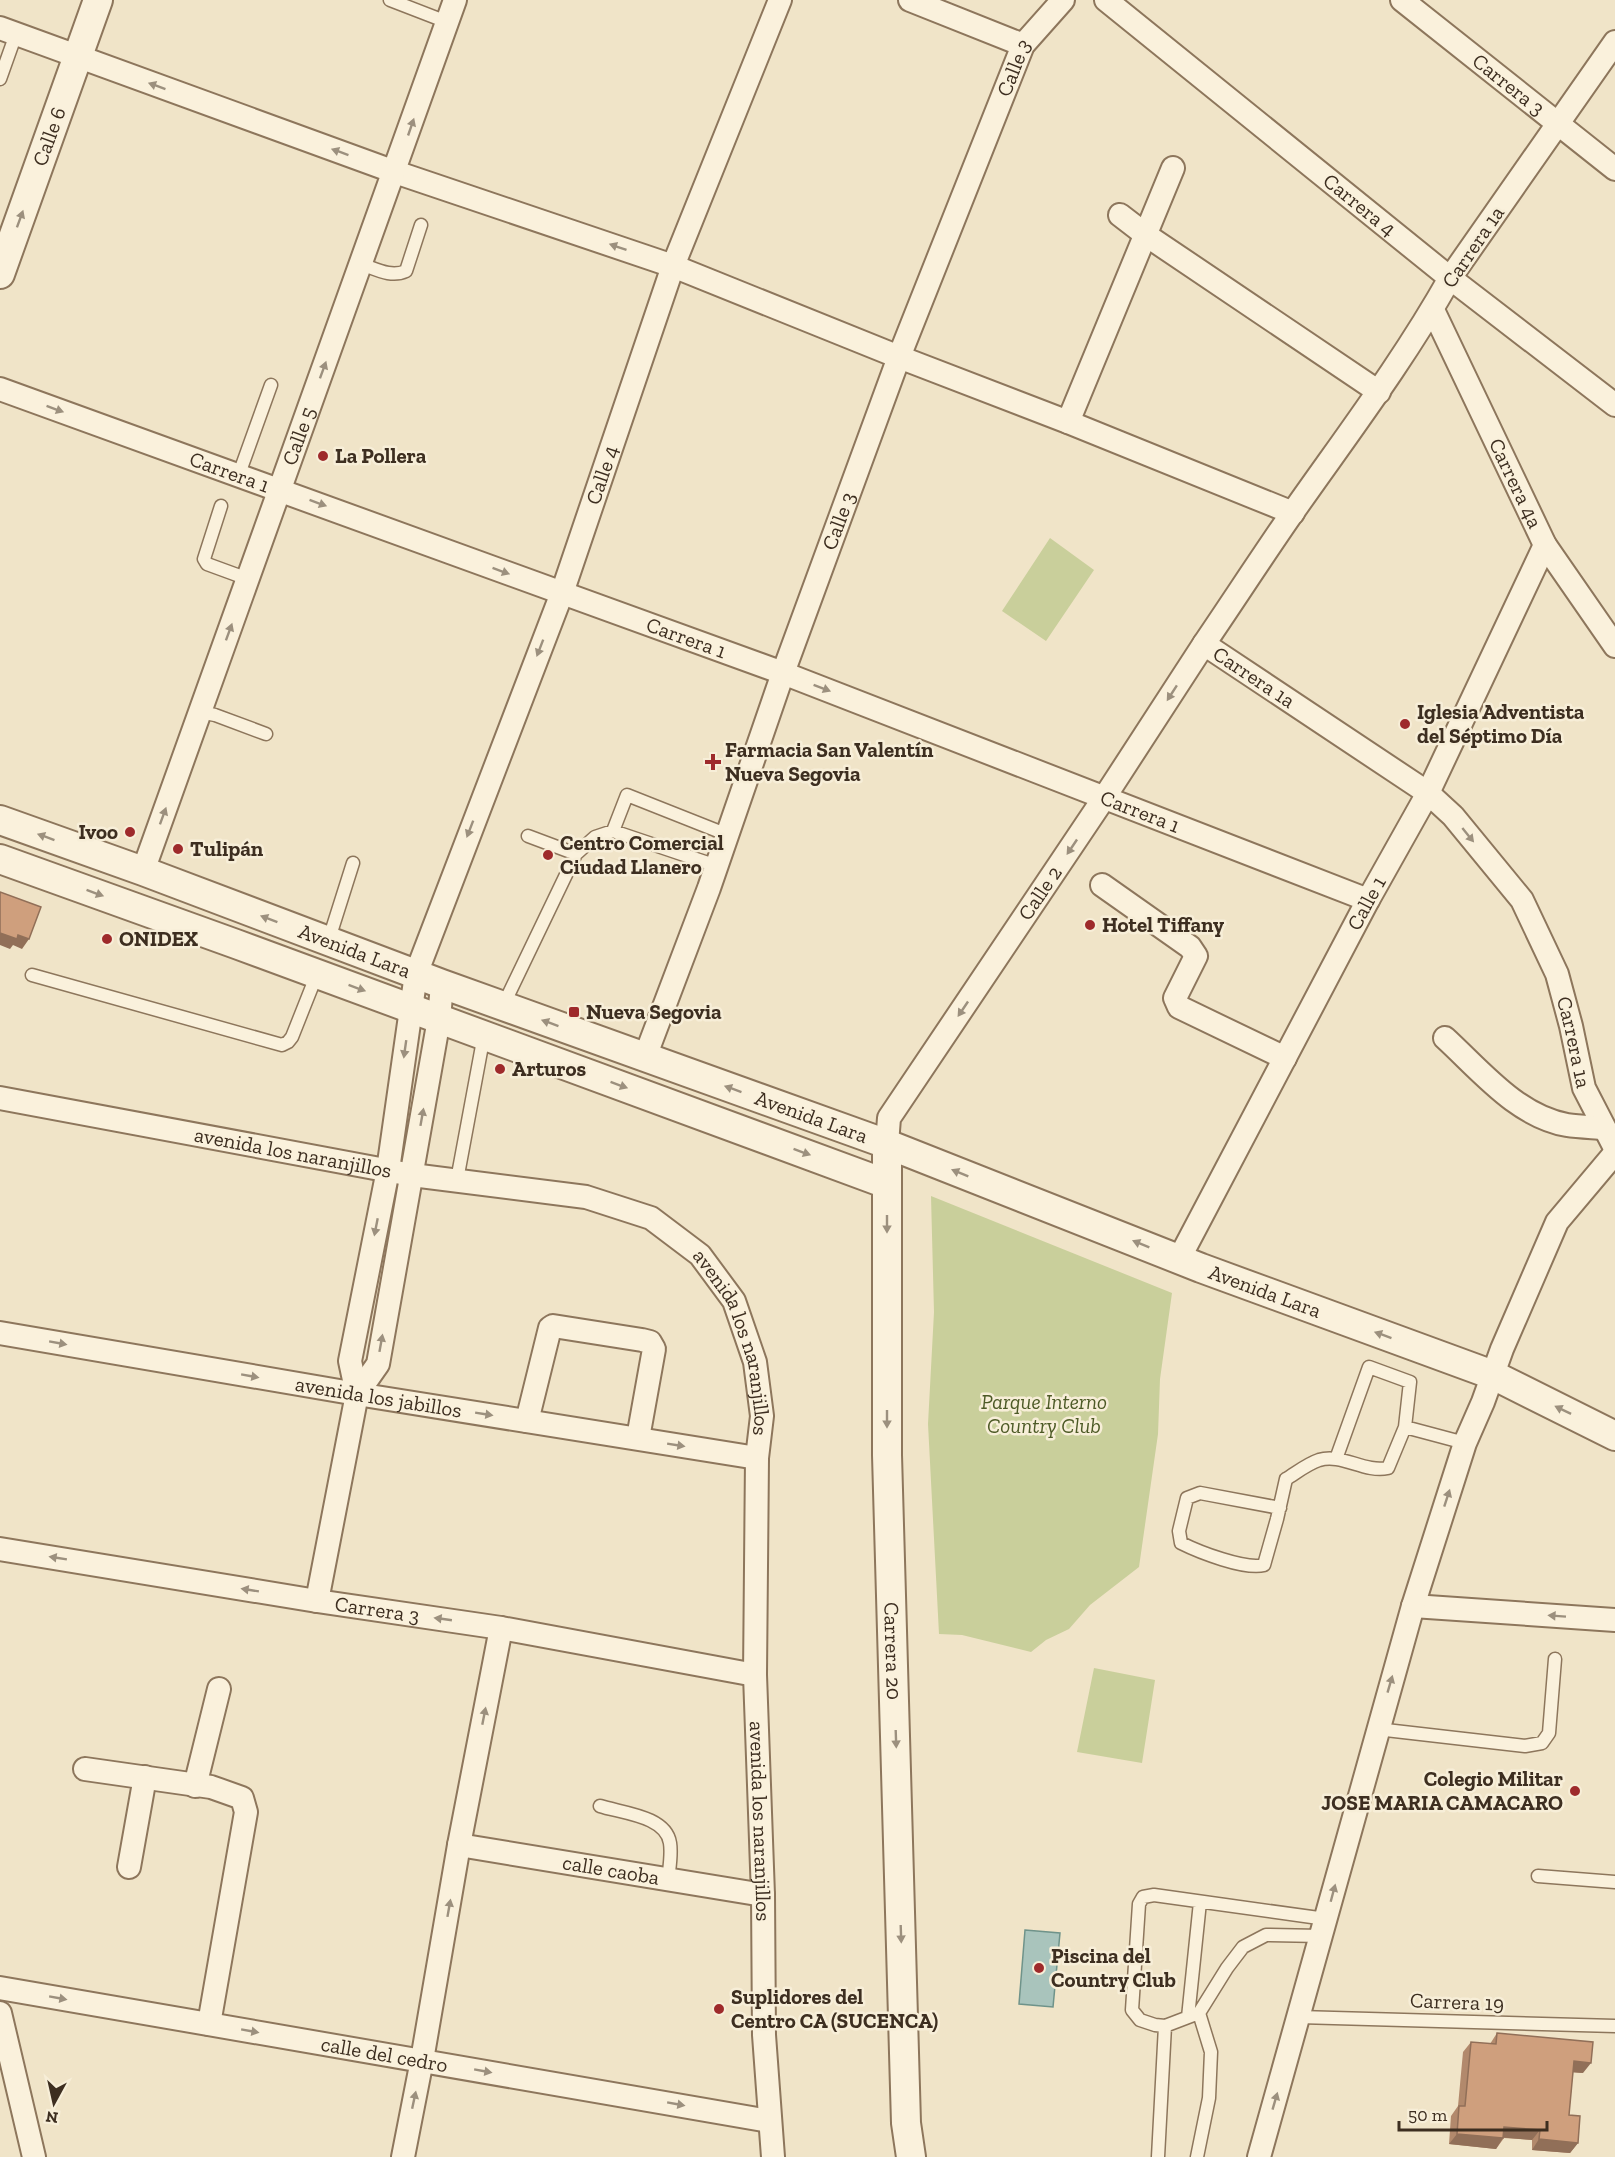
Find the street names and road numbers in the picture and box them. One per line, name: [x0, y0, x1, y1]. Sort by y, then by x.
street label: Calle 3: [991, 32, 1036, 100]
street label: Carrera 3: [1468, 48, 1550, 120]
street label: Calle 6: [27, 104, 71, 169]
street label: Carrera 4: [1318, 168, 1401, 241]
street label: Carrera 1a: [1436, 201, 1509, 292]
street label: Calle 5: [276, 403, 320, 469]
street label: Carrera 4a: [1484, 434, 1548, 532]
street label: Calle 4: [580, 442, 623, 508]
street label: Carrera 1: [186, 446, 273, 498]
street label: Calle 3: [816, 488, 860, 553]
street label: Carrera 1: [643, 612, 730, 663]
street label: Carrera 1a: [1208, 641, 1300, 713]
street label: Carrera 1: [1097, 784, 1184, 838]
street label: Calle 2: [1012, 861, 1067, 925]
street label: Calle 1: [1341, 872, 1391, 934]
street label: Avenida Lara: [295, 918, 414, 983]
street label: Carrera 1a: [1552, 994, 1597, 1090]
street label: Avenida Lara: [752, 1085, 871, 1148]
street label: avenida los naranjillos: [192, 1122, 394, 1183]
street label: avenida los naranjillos: [688, 1244, 775, 1437]
street label: Avenida Lara: [1205, 1259, 1325, 1323]
street label: avenida los jabillos: [293, 1371, 464, 1423]
street label: Carrera 3: [333, 1591, 421, 1628]
street label: Carrera 20: [879, 1602, 907, 1700]
street label: avenida los naranjillos: [745, 1721, 776, 1921]
street label: calle caoba: [561, 1849, 661, 1890]
street label: Carrera 19: [1410, 1987, 1505, 2016]
street label: calle del cedro: [319, 2031, 450, 2077]

